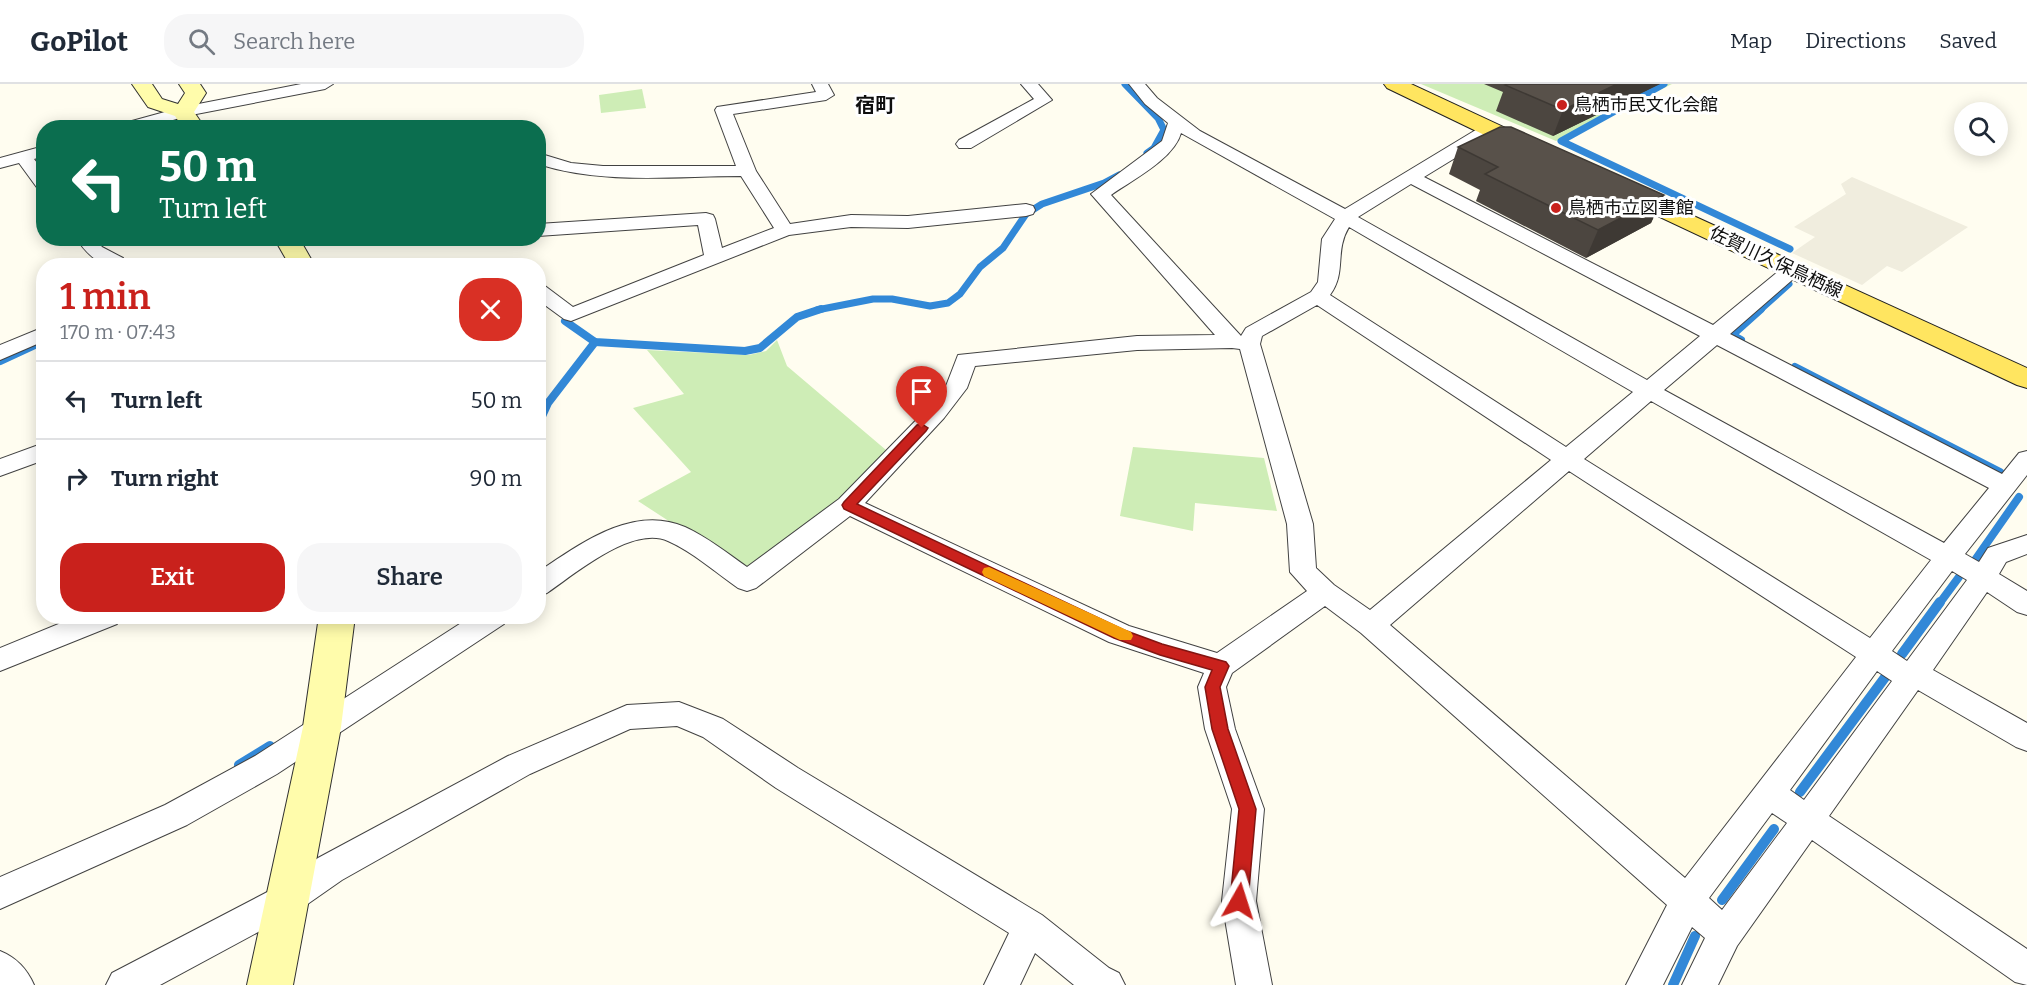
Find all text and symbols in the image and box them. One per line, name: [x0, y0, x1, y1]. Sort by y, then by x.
search box: [164, 14, 584, 68]
text: GoPilot: [30, 25, 128, 58]
icon: search: [185, 25, 218, 58]
text: Search here: [233, 28, 355, 55]
text: Map: [1730, 28, 1772, 54]
text: Directions: [1805, 28, 1906, 54]
text: Saved: [1939, 28, 1997, 54]
district label: 宿町: [855, 93, 895, 117]
place label: 鳥栖市民文化会館: [1574, 94, 1718, 116]
marker: 鳥栖市民文化会館: [1555, 98, 1569, 112]
map controls: [1954, 102, 2008, 156]
button: search: [1954, 102, 2008, 156]
text: 50 m: [159, 142, 256, 192]
icon: left: [60, 144, 138, 222]
text: Turn left: [159, 193, 267, 225]
place label: 鳥栖市立図書館: [1568, 197, 1694, 219]
marker: 鳥栖市立図書館: [1549, 201, 1563, 215]
street label: 佐賀川久保鳥栖線: [1706, 222, 1846, 302]
text: 1 min: [60, 275, 151, 319]
button: close: [459, 278, 522, 341]
text: 170 m · 07:43: [60, 320, 176, 344]
pin: [896, 366, 947, 428]
icon: arrive: [905, 375, 938, 408]
icon: left: [60, 384, 93, 417]
text: Turn left: [111, 387, 203, 414]
text: 50 m: [471, 387, 522, 414]
icon: right: [60, 462, 93, 495]
text: Turn right: [111, 465, 219, 492]
text: 90 m: [470, 465, 522, 492]
button: Exit: [60, 543, 285, 612]
button: Share: [297, 543, 522, 612]
position arrow: [1207, 869, 1271, 933]

